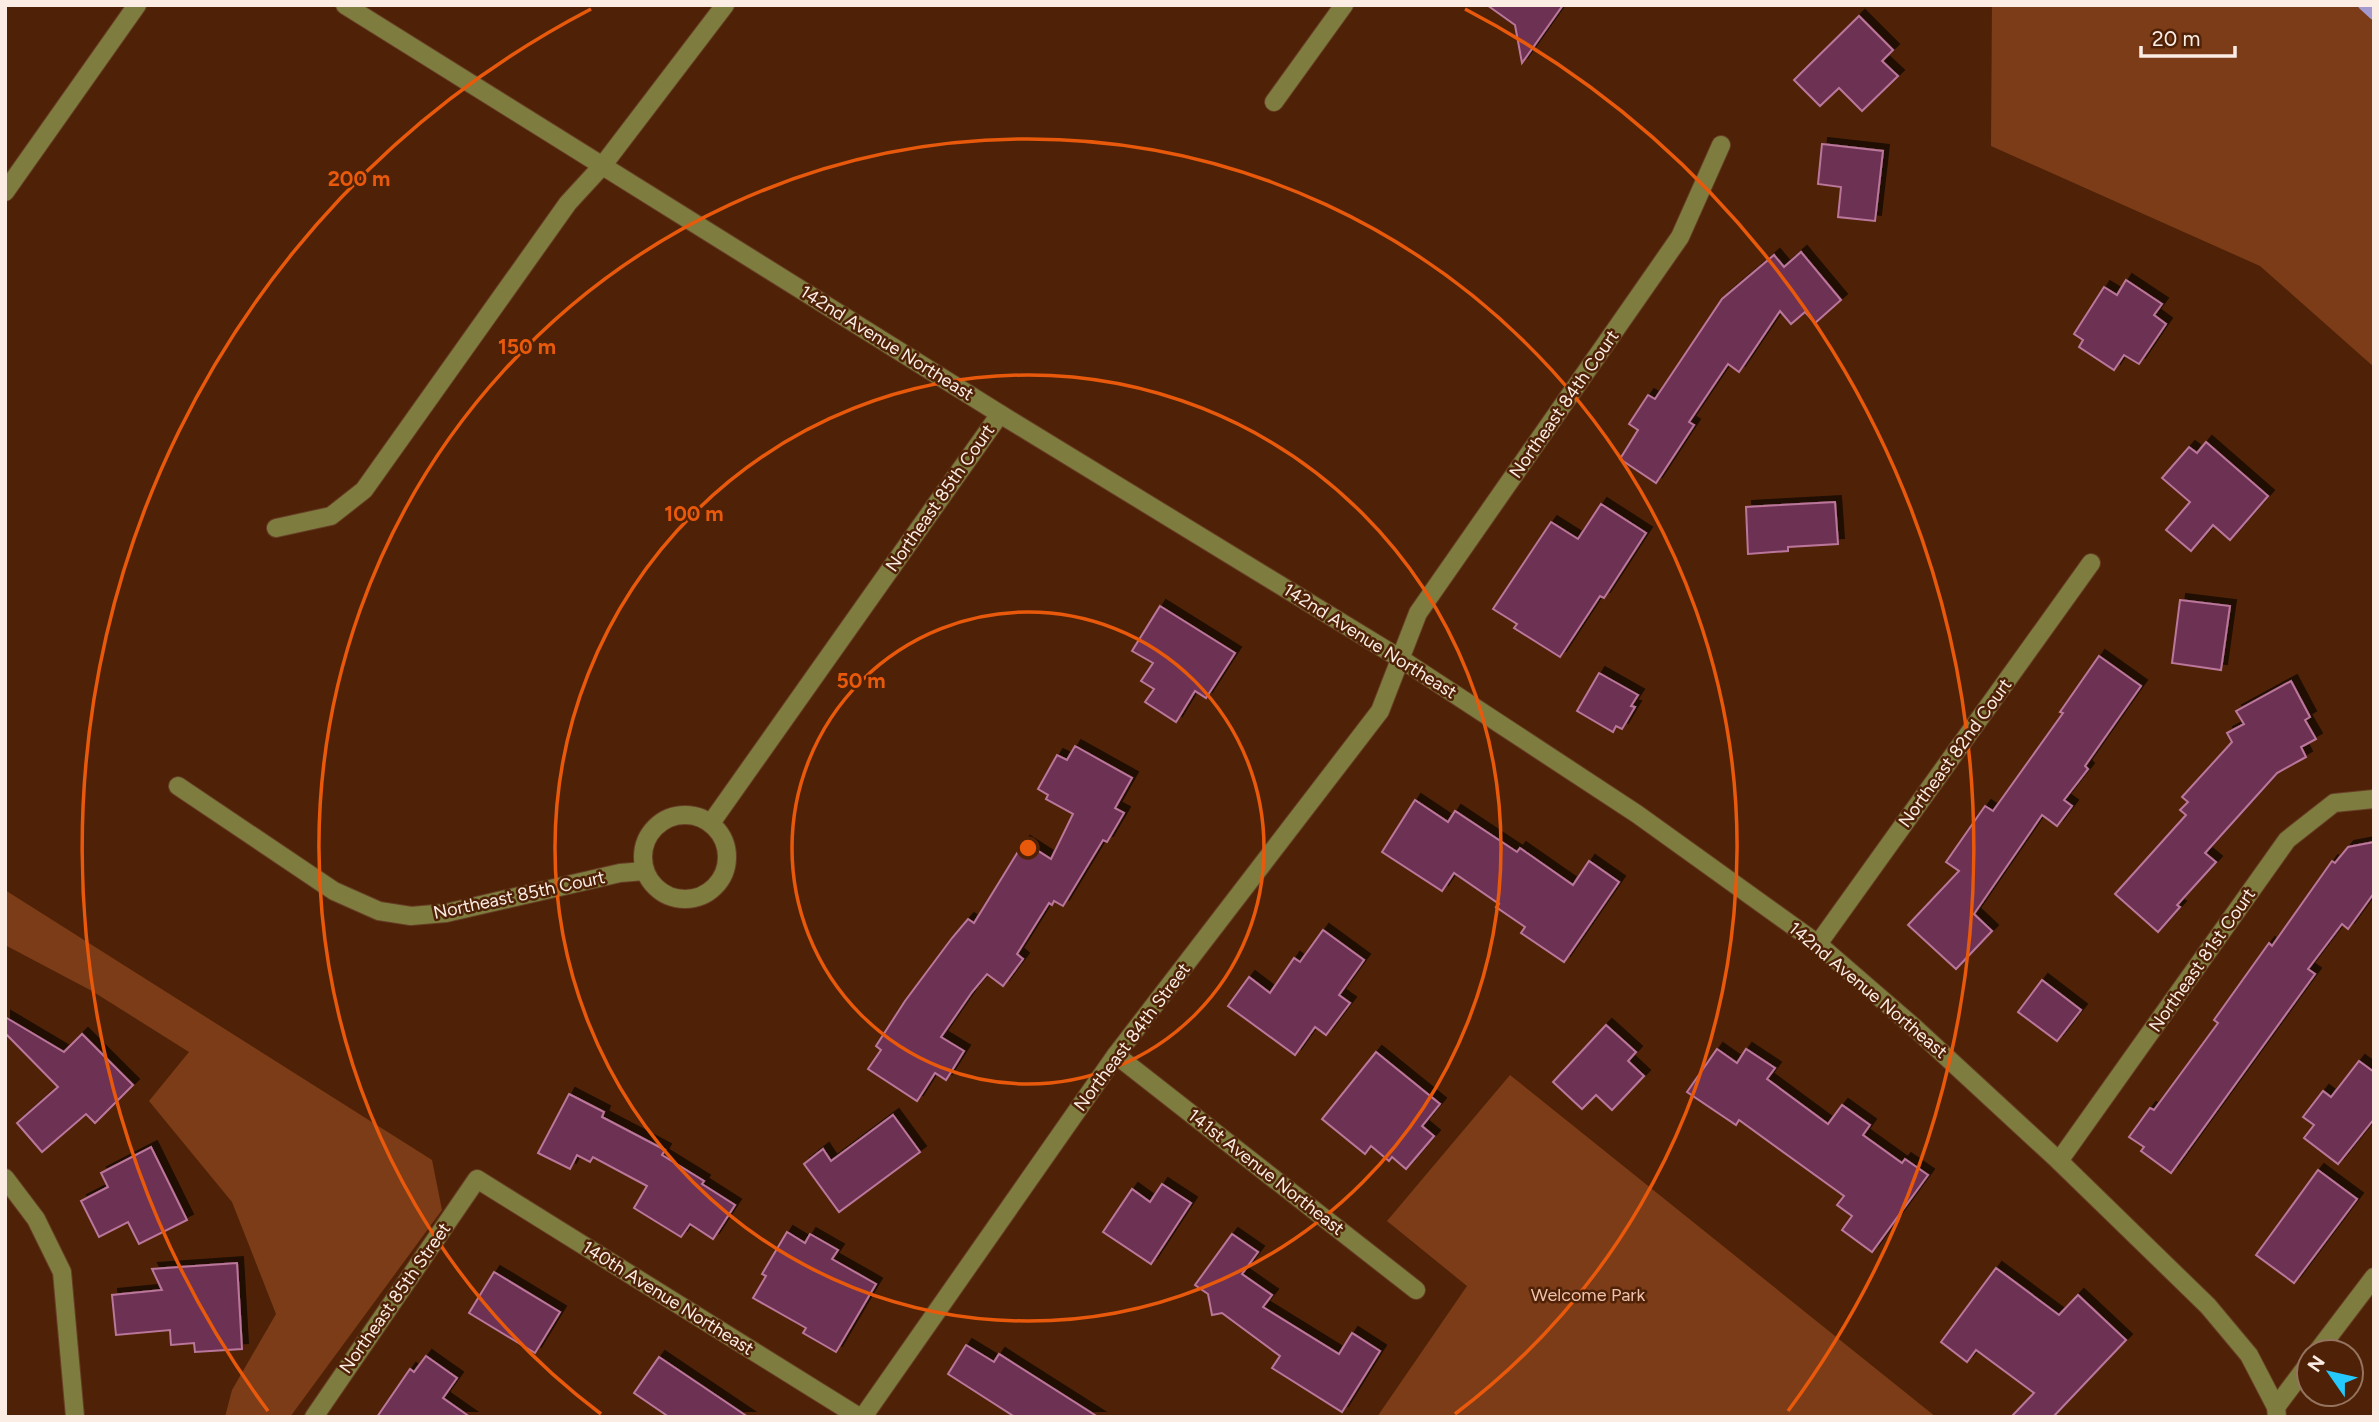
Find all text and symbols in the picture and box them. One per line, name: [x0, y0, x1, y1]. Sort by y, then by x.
scale bar: [2141, 14, 2236, 58]
text: 20 m: [2152, 26, 2200, 51]
text: 200 m: [328, 166, 390, 191]
street label: 142nd Avenue Northeast: [796, 281, 978, 406]
street label: Northeast 84th Court: [1505, 326, 1624, 482]
text: 150 m: [498, 334, 556, 359]
street label: Northeast 85th Court: [881, 420, 999, 576]
text: 100 m: [664, 501, 724, 526]
street label: 142nd Avenue Northeast: [1279, 579, 1461, 704]
text: 50 m: [836, 668, 886, 693]
street label: Northeast 82nd Court: [1894, 674, 2016, 832]
centre of rings: [1016, 836, 1040, 860]
street label: Northeast 85th Court: [431, 866, 607, 924]
street label: Northeast 81st Court: [2144, 884, 2260, 1036]
street label: 142nd Avenue Northeast: [1784, 917, 1952, 1063]
street label: Northeast 84th Street: [1069, 958, 1195, 1115]
street label: 141st Avenue Northeast: [1183, 1104, 1349, 1240]
street label: Northeast 85th Street: [335, 1218, 455, 1378]
street label: 140th Avenue Northeast: [578, 1236, 758, 1360]
park label: Welcome Park: [1531, 1284, 1645, 1306]
north arrow: [2295, 1338, 2365, 1408]
text: N: [2303, 1351, 2330, 1376]

